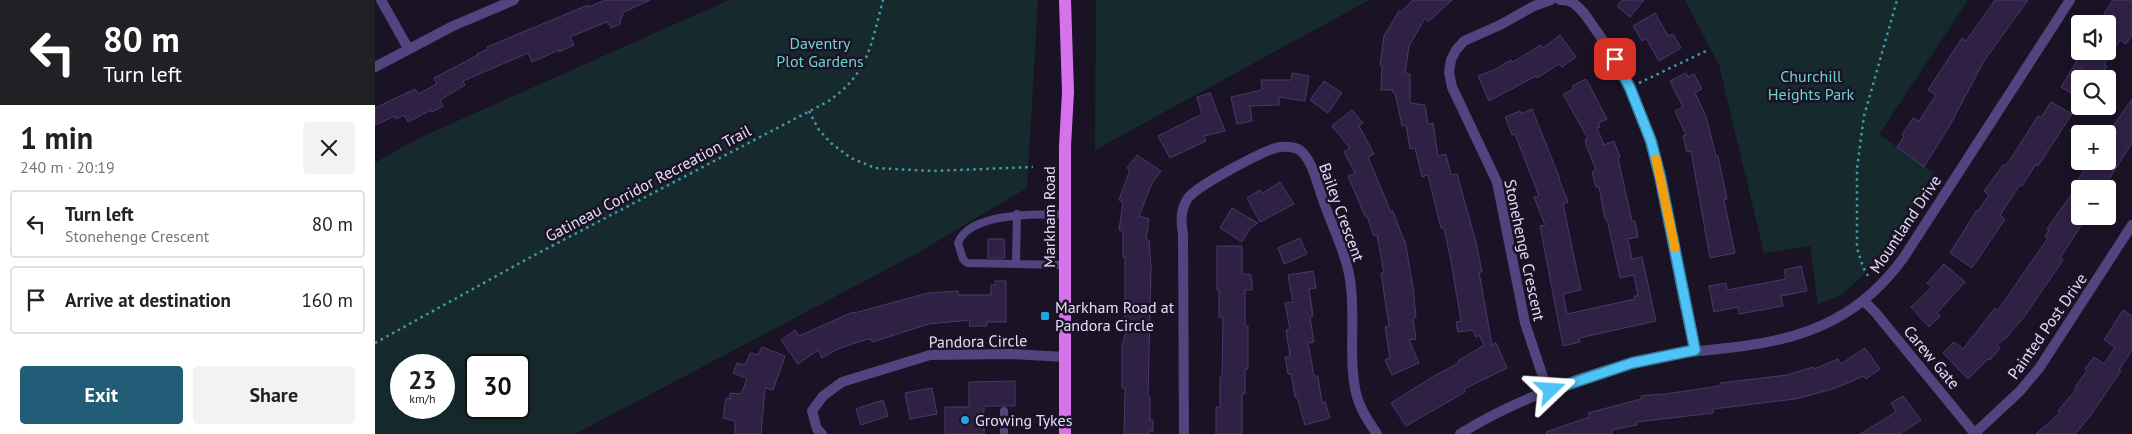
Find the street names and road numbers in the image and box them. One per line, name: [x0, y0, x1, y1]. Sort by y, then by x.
street label: Gatineau Corridor Recreation Trail: [542, 120, 755, 246]
street label: Bailey Crescent: [1315, 160, 1369, 265]
street label: Markham Road: [1039, 166, 1059, 268]
street label: Mountland Drive: [1865, 171, 1945, 277]
street label: Stonehenge Crescent: [1500, 177, 1550, 323]
street label: Painted Post Drive: [2003, 269, 2091, 383]
street label: Carew Gate: [1900, 321, 1964, 393]
street label: Pandora Circle: [928, 330, 1028, 352]

